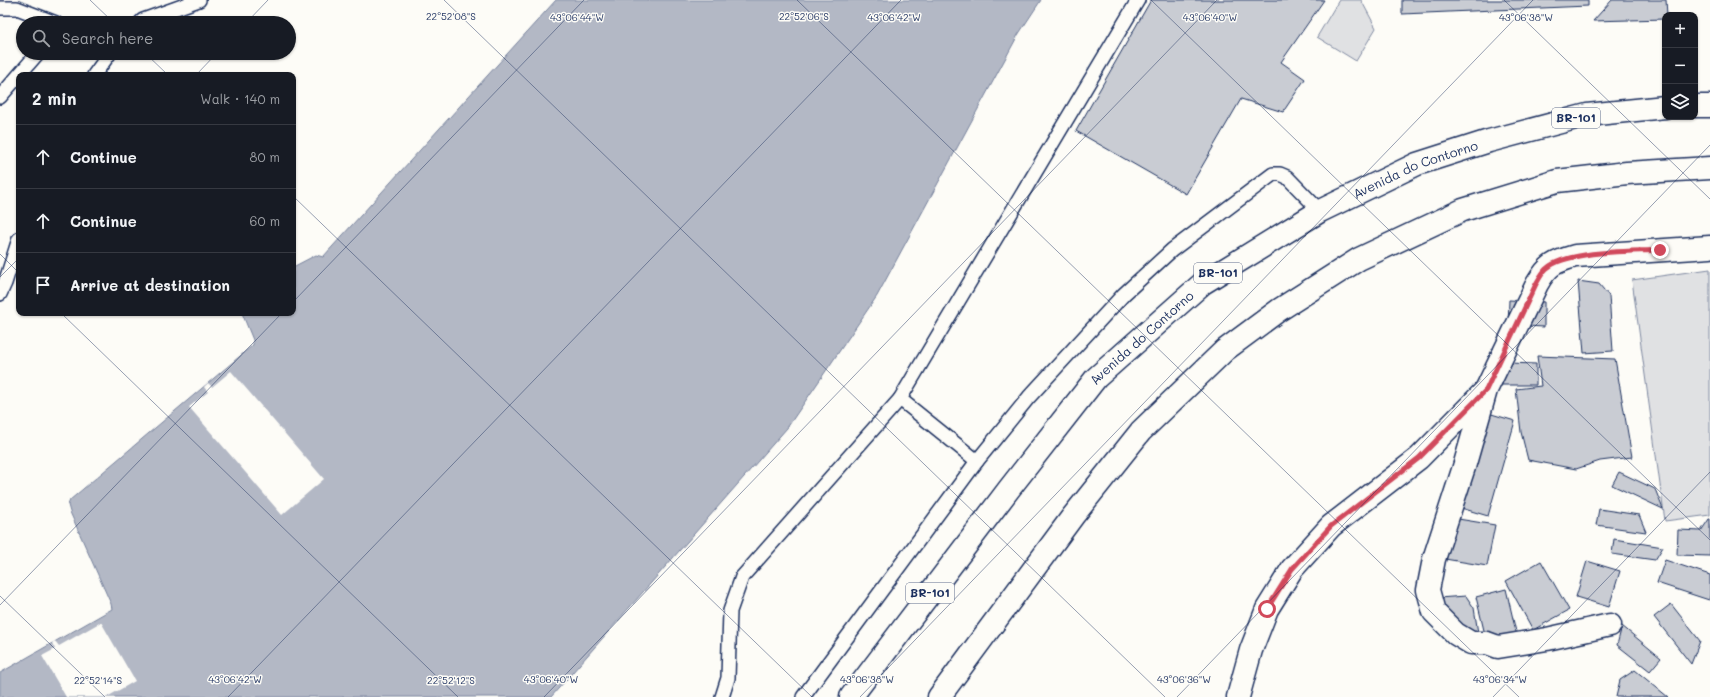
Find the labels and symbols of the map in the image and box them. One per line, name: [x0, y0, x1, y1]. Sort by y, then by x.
text: 22°52'08"S: [426, 9, 476, 23]
text: 22°52'06"S: [779, 9, 829, 23]
text: 43°06'44"W: [550, 10, 604, 24]
text: 43°06'42"W: [867, 10, 921, 24]
text: 43°06'40"W: [1183, 10, 1237, 24]
text: 43°06'38"W: [1499, 10, 1553, 24]
road number: BR-101: [1552, 108, 1600, 128]
street label: Avenida do Contorno: [1350, 136, 1480, 202]
route end: [1651, 241, 1669, 259]
road number: BR-101: [1194, 263, 1242, 283]
street label: Avenida do Contorno: [1085, 286, 1197, 388]
road number: BR-101: [906, 583, 954, 603]
route start: [1258, 600, 1276, 618]
text: 43°06'42"W: [208, 672, 262, 686]
text: 43°06'40"W: [524, 672, 578, 686]
text: 43°06'38"W: [840, 672, 894, 686]
text: 43°06'36"W: [1157, 672, 1211, 686]
text: 43°06'34"W: [1473, 672, 1527, 686]
text: 22°52'14"S: [74, 673, 122, 687]
text: 22°52'12"S: [427, 673, 475, 687]

